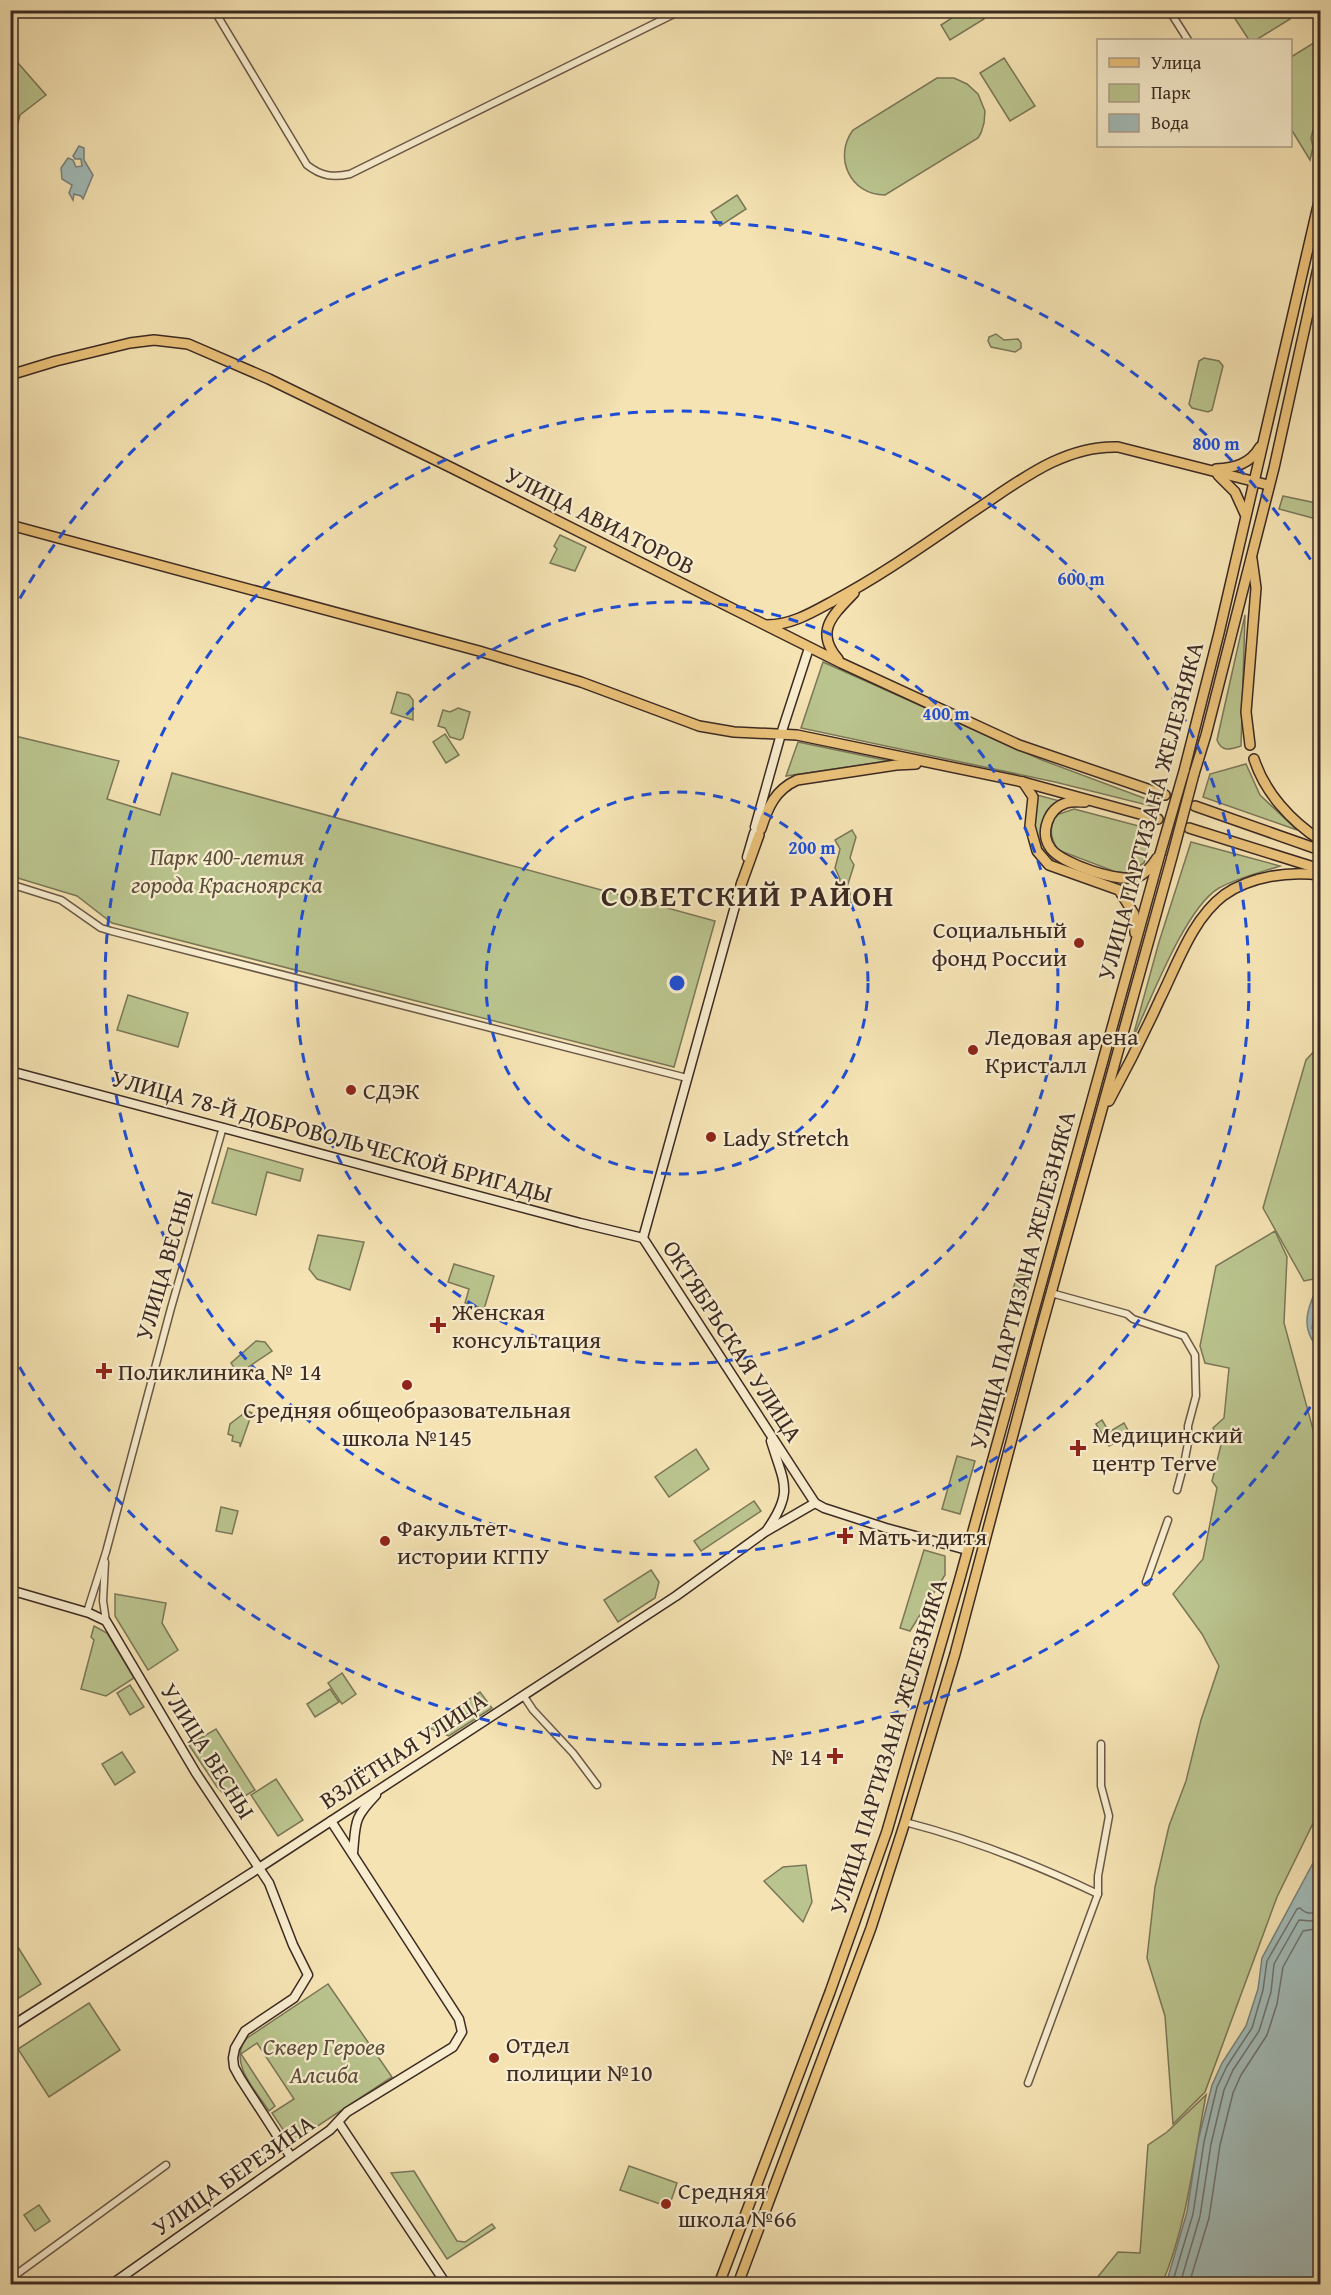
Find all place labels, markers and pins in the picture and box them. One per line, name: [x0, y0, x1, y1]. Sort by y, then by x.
place label: Социальный фонд России: [931, 912, 1067, 975]
marker: Социальный фонд России: [1072, 936, 1086, 950]
centre of rings: [667, 973, 687, 993]
place label: Ледовая арена Кристалл: [985, 1019, 1139, 1082]
marker: Ледовая арена Кристалл: [966, 1043, 980, 1057]
place label: СДЭК: [363, 1073, 420, 1108]
marker: СДЭК: [344, 1083, 358, 1097]
place label: Lady Stretch: [723, 1120, 850, 1155]
marker: Lady Stretch: [704, 1130, 718, 1144]
place label: Женская консультация: [451, 1294, 601, 1357]
marker: Женская консультация: [429, 1316, 447, 1334]
place label: Поликлиника № 14: [118, 1354, 322, 1389]
marker: Поликлиника № 14: [95, 1362, 113, 1380]
marker: Средняя общеобразовательная школа №145: [400, 1378, 414, 1392]
place label: Средняя общеобразовательная школа №145: [243, 1392, 571, 1455]
place label: Медицинский центр Terve: [1092, 1417, 1243, 1480]
marker: Медицинский центр Terve: [1069, 1439, 1087, 1457]
place label: Факультет истории КГПУ: [397, 1510, 549, 1573]
place label: Мать и дитя: [858, 1519, 987, 1554]
marker: Мать и дитя: [836, 1527, 854, 1545]
marker: Факультет истории КГПУ: [378, 1534, 392, 1548]
place label: № 14: [771, 1739, 822, 1774]
marker: № 14: [826, 1747, 844, 1765]
place label: Отдел полиции №10: [506, 2027, 653, 2090]
marker: Отдел полиции №10: [487, 2051, 501, 2065]
place label: Средняя школа №66: [678, 2173, 797, 2236]
marker: Средняя школа №66: [659, 2197, 673, 2211]

